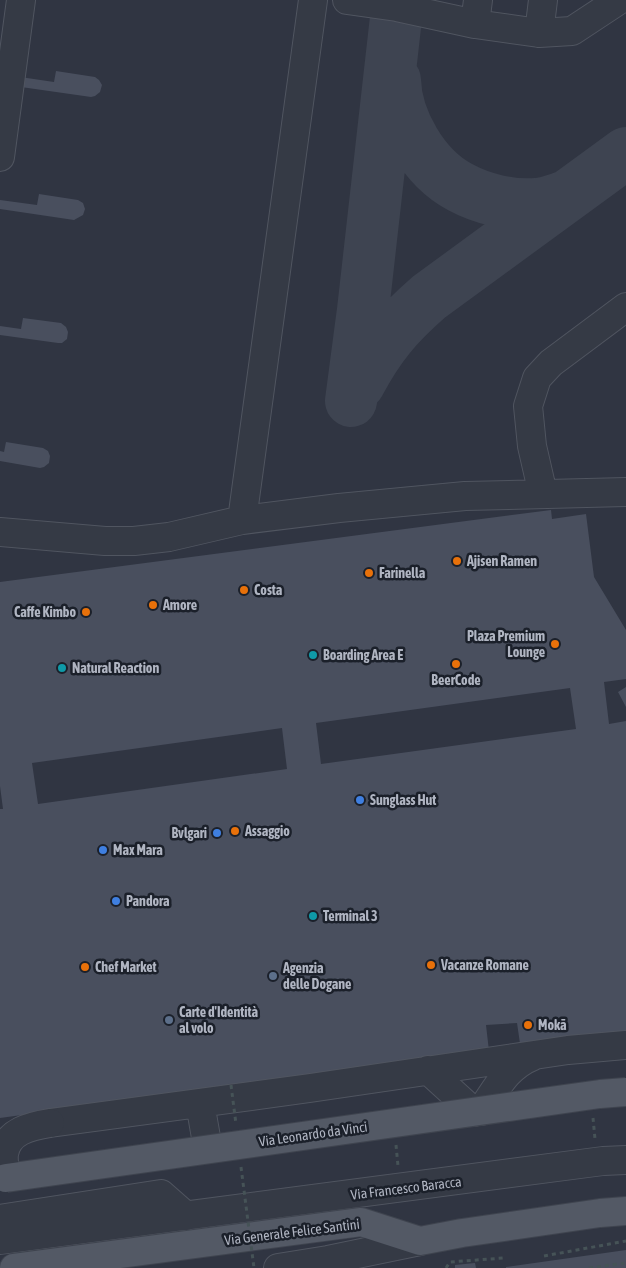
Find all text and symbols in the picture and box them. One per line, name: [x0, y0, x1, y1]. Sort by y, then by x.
place label: Ajisen Ramen: [466, 553, 537, 569]
marker: Ajisen Ramen: [451, 555, 463, 567]
place label: Farinella: [379, 565, 426, 581]
marker: Farinella: [363, 567, 375, 579]
place label: Costa: [254, 582, 283, 598]
marker: Costa: [238, 584, 250, 596]
place label: Amore: [162, 597, 197, 613]
marker: Amore: [147, 599, 159, 611]
place label: Caffe Kimbo: [14, 604, 76, 620]
marker: Caffe Kimbo: [80, 606, 92, 618]
place label: Plaza Premium Lounge: [467, 628, 545, 660]
marker: Plaza Premium Lounge: [549, 638, 561, 650]
place label: Boarding Area E: [323, 647, 403, 663]
marker: Boarding Area E: [307, 649, 319, 661]
marker: BeerCode: [450, 658, 462, 670]
place label: Natural Reaction: [72, 660, 159, 676]
marker: Natural Reaction: [56, 662, 68, 674]
place label: BeerCode: [431, 672, 481, 688]
place label: Sunglass Hut: [370, 792, 436, 808]
marker: Sunglass Hut: [354, 794, 366, 806]
place label: Assaggio: [244, 823, 290, 839]
place label: Bvlgari: [171, 825, 207, 841]
marker: Assaggio: [229, 825, 241, 837]
marker: Bvlgari: [211, 827, 223, 839]
place label: Max Mara: [113, 842, 163, 858]
marker: Max Mara: [97, 844, 109, 856]
place label: Pandora: [126, 893, 170, 909]
marker: Pandora: [110, 895, 122, 907]
place label: Terminal 3: [323, 908, 378, 924]
marker: Terminal 3: [307, 910, 319, 922]
place label: Vacanze Romane: [440, 957, 529, 973]
place label: Chef Market: [95, 959, 157, 975]
marker: Vacanze Romane: [425, 959, 437, 971]
place label: Agenzia delle Dogane: [282, 960, 351, 992]
marker: Chef Market: [79, 961, 91, 973]
marker: Agenzia delle Dogane: [267, 970, 279, 982]
place label: Carte d'Identità al volo: [179, 1004, 259, 1036]
marker: Carte d'Identità al volo: [163, 1014, 175, 1026]
place label: Mokā: [538, 1017, 567, 1033]
marker: Mokā: [522, 1019, 534, 1031]
street label: Via Leonardo da Vinci: [258, 1118, 368, 1150]
street label: Via Francesco Baracca: [350, 1173, 462, 1203]
street label: Via Generale Felice Santini: [223, 1216, 361, 1248]

